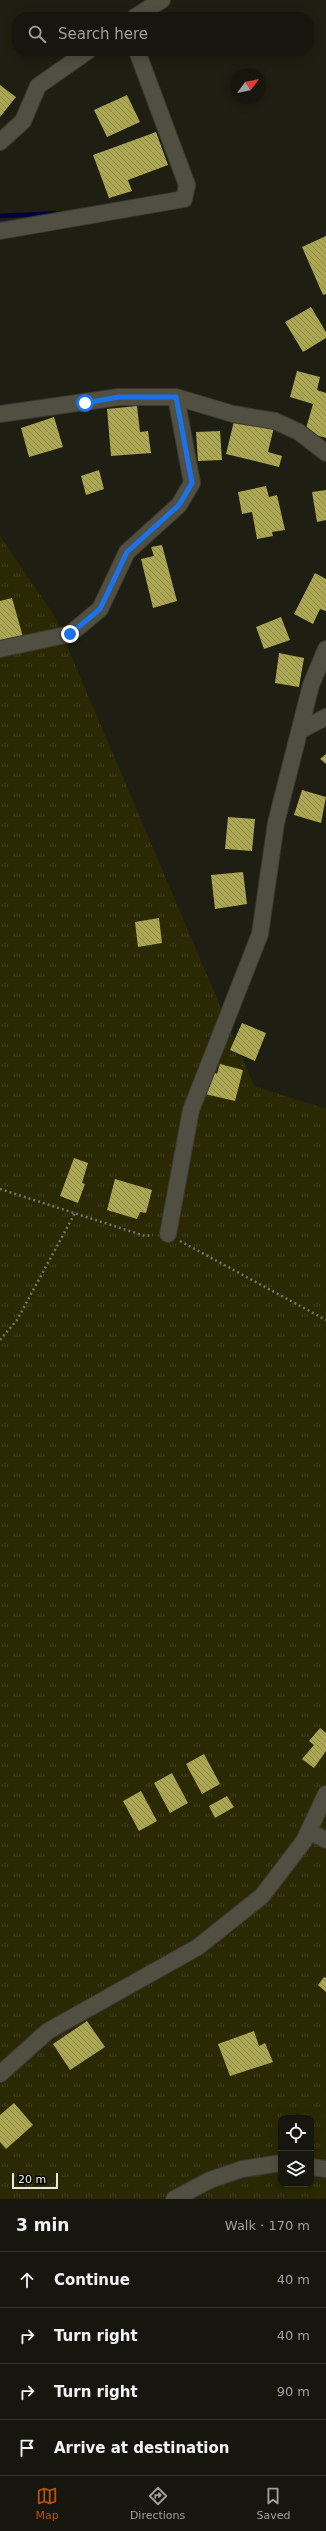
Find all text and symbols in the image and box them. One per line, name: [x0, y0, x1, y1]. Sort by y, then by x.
search box: [12, 12, 314, 56]
icon: search: [26, 23, 48, 45]
text: Search here: [58, 25, 148, 43]
north arrow: [230, 68, 266, 104]
route start: [76, 394, 94, 412]
route end: [61, 625, 79, 643]
map controls: [278, 2115, 314, 2187]
button: locate: [278, 2115, 314, 2151]
button: layers: [278, 2151, 314, 2187]
scale bar: [12, 2171, 58, 2190]
text: 20 m: [18, 2173, 46, 2186]
text: 3 min: [16, 2215, 69, 2235]
text: Walk · 170 m: [225, 2218, 310, 2233]
icon: ahead: [16, 2269, 38, 2291]
text: Continue: [54, 2271, 130, 2289]
text: 40 m: [277, 2272, 310, 2287]
icon: right: [16, 2325, 38, 2347]
text: Turn right: [54, 2327, 138, 2345]
text: 40 m: [277, 2328, 310, 2343]
icon: right: [16, 2381, 38, 2403]
text: Turn right: [54, 2383, 138, 2401]
text: 90 m: [277, 2384, 310, 2399]
icon: arrive: [16, 2437, 38, 2459]
text: Arrive at destination: [54, 2439, 229, 2457]
tab: Map: [36, 2485, 59, 2522]
tab: Directions: [130, 2485, 185, 2522]
tab: Saved: [256, 2485, 290, 2522]

